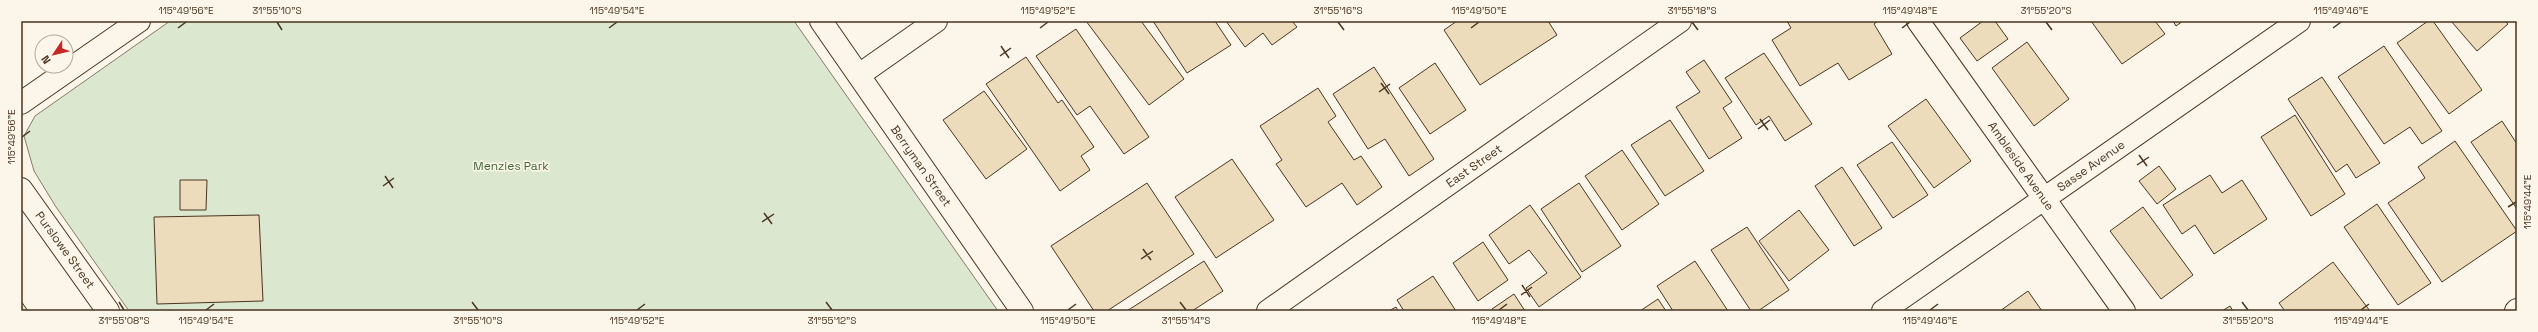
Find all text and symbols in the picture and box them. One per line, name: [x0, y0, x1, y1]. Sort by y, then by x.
text: 115°49'56"E: [158, 4, 214, 17]
text: 31°55'10"S: [252, 4, 302, 17]
text: 115°49'54"E: [590, 4, 645, 17]
text: 115°49'52"E: [1021, 4, 1076, 17]
text: 31°55'16"S: [1313, 4, 1363, 17]
text: 115°49'50"E: [1451, 4, 1507, 17]
text: 31°55'18"S: [1667, 4, 1717, 17]
text: 115°49'48"E: [1883, 4, 1938, 17]
text: 31°55'20"S: [2020, 4, 2072, 17]
text: 115°49'46"E: [2314, 4, 2369, 17]
north arrow: [34, 34, 74, 74]
text: N: [38, 53, 54, 67]
text: 115°49'56"E: [5, 109, 18, 165]
street label: Ambleside Avenue: [1984, 118, 2058, 214]
street label: Berryman Street: [887, 122, 955, 210]
street label: Sasse Avenue: [2054, 137, 2128, 195]
street label: East Street: [1443, 141, 1505, 191]
park label: Menzies Park: [473, 158, 549, 174]
text: 115°49'44"E: [2521, 174, 2534, 229]
street label: Purslowe Street: [32, 208, 98, 292]
text: 31°55'08"S: [98, 314, 150, 327]
text: 115°49'54"E: [179, 314, 234, 327]
text: 31°55'10"S: [453, 314, 503, 327]
text: 115°49'52"E: [610, 314, 665, 327]
text: 31°55'12"S: [808, 314, 856, 327]
text: 115°49'50"E: [1040, 314, 1096, 327]
text: 31°55'14"S: [1162, 314, 1210, 327]
text: 115°49'48"E: [1472, 314, 1527, 327]
text: 115°49'46"E: [1903, 314, 1958, 327]
text: 31°55'20"S: [2222, 314, 2274, 327]
text: 115°49'44"E: [2334, 314, 2389, 327]

